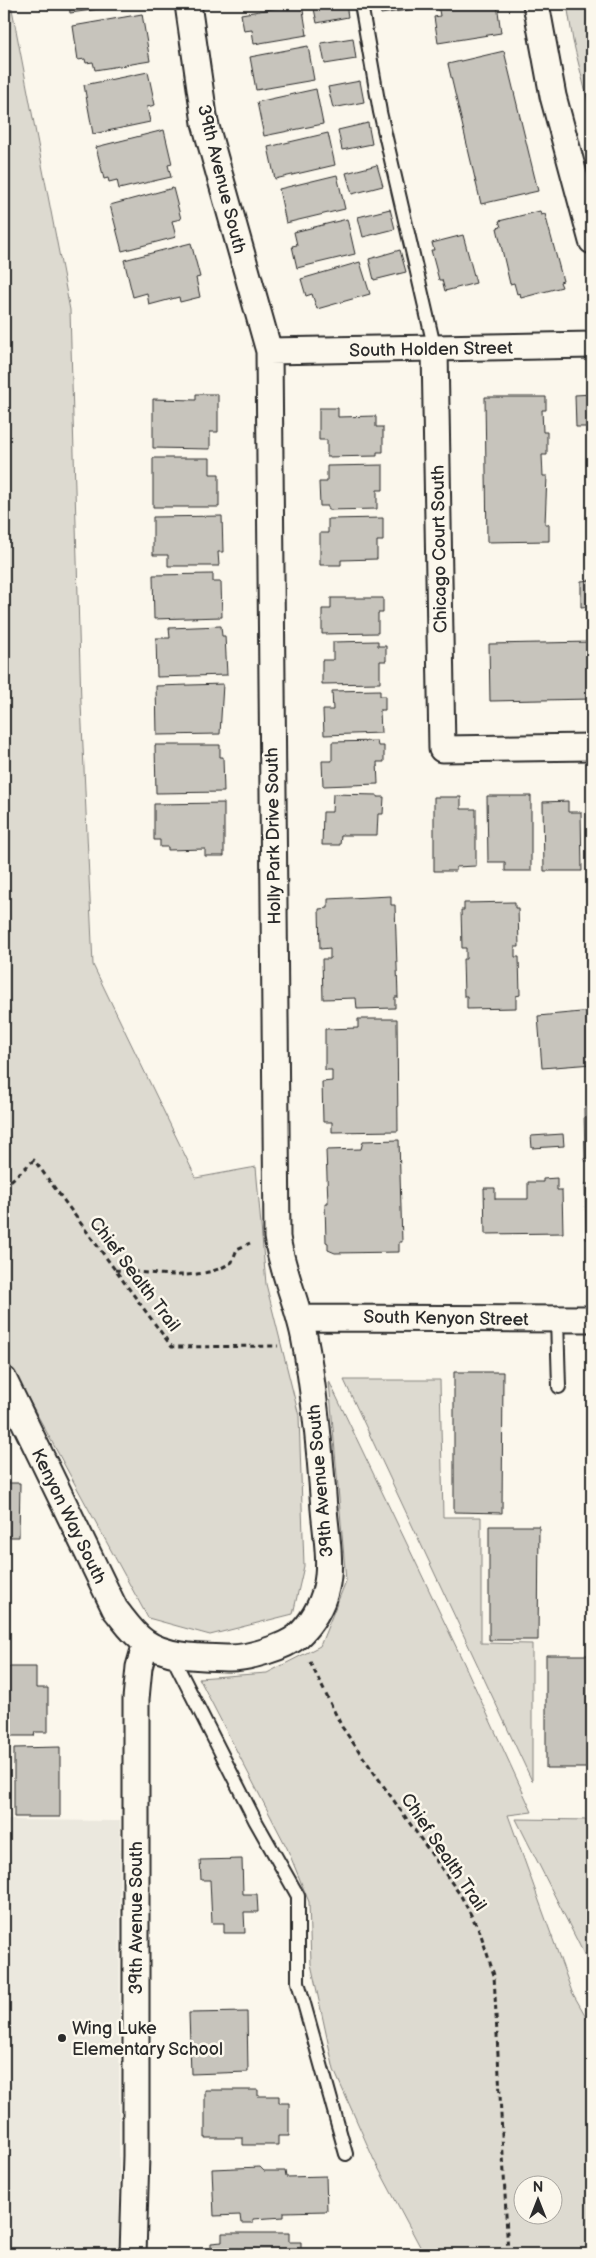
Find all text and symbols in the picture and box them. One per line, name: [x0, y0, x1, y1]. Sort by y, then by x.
street label: 39th Avenue South: [193, 102, 250, 256]
street label: South Holden Street: [349, 338, 513, 361]
street label: Chicago Court South: [428, 465, 451, 633]
street label: Holly Park Drive South: [261, 747, 286, 925]
street label: Chief Sealth Trail: [85, 1213, 184, 1336]
street label: South Kenyon Street: [363, 1307, 529, 1330]
street label: 39th Avenue South: [303, 1404, 338, 1558]
street label: Kenyon Way South: [27, 1445, 110, 1587]
street label: Chief Sealth Trail: [396, 1789, 491, 1915]
street label: 39th Avenue South: [126, 1841, 147, 1995]
place label: Wing Luke Elementary School: [72, 2018, 223, 2060]
marker: Wing Luke Elementary School: [56, 2032, 68, 2044]
north arrow: [514, 2176, 564, 2226]
text: N: [533, 2179, 543, 2196]

